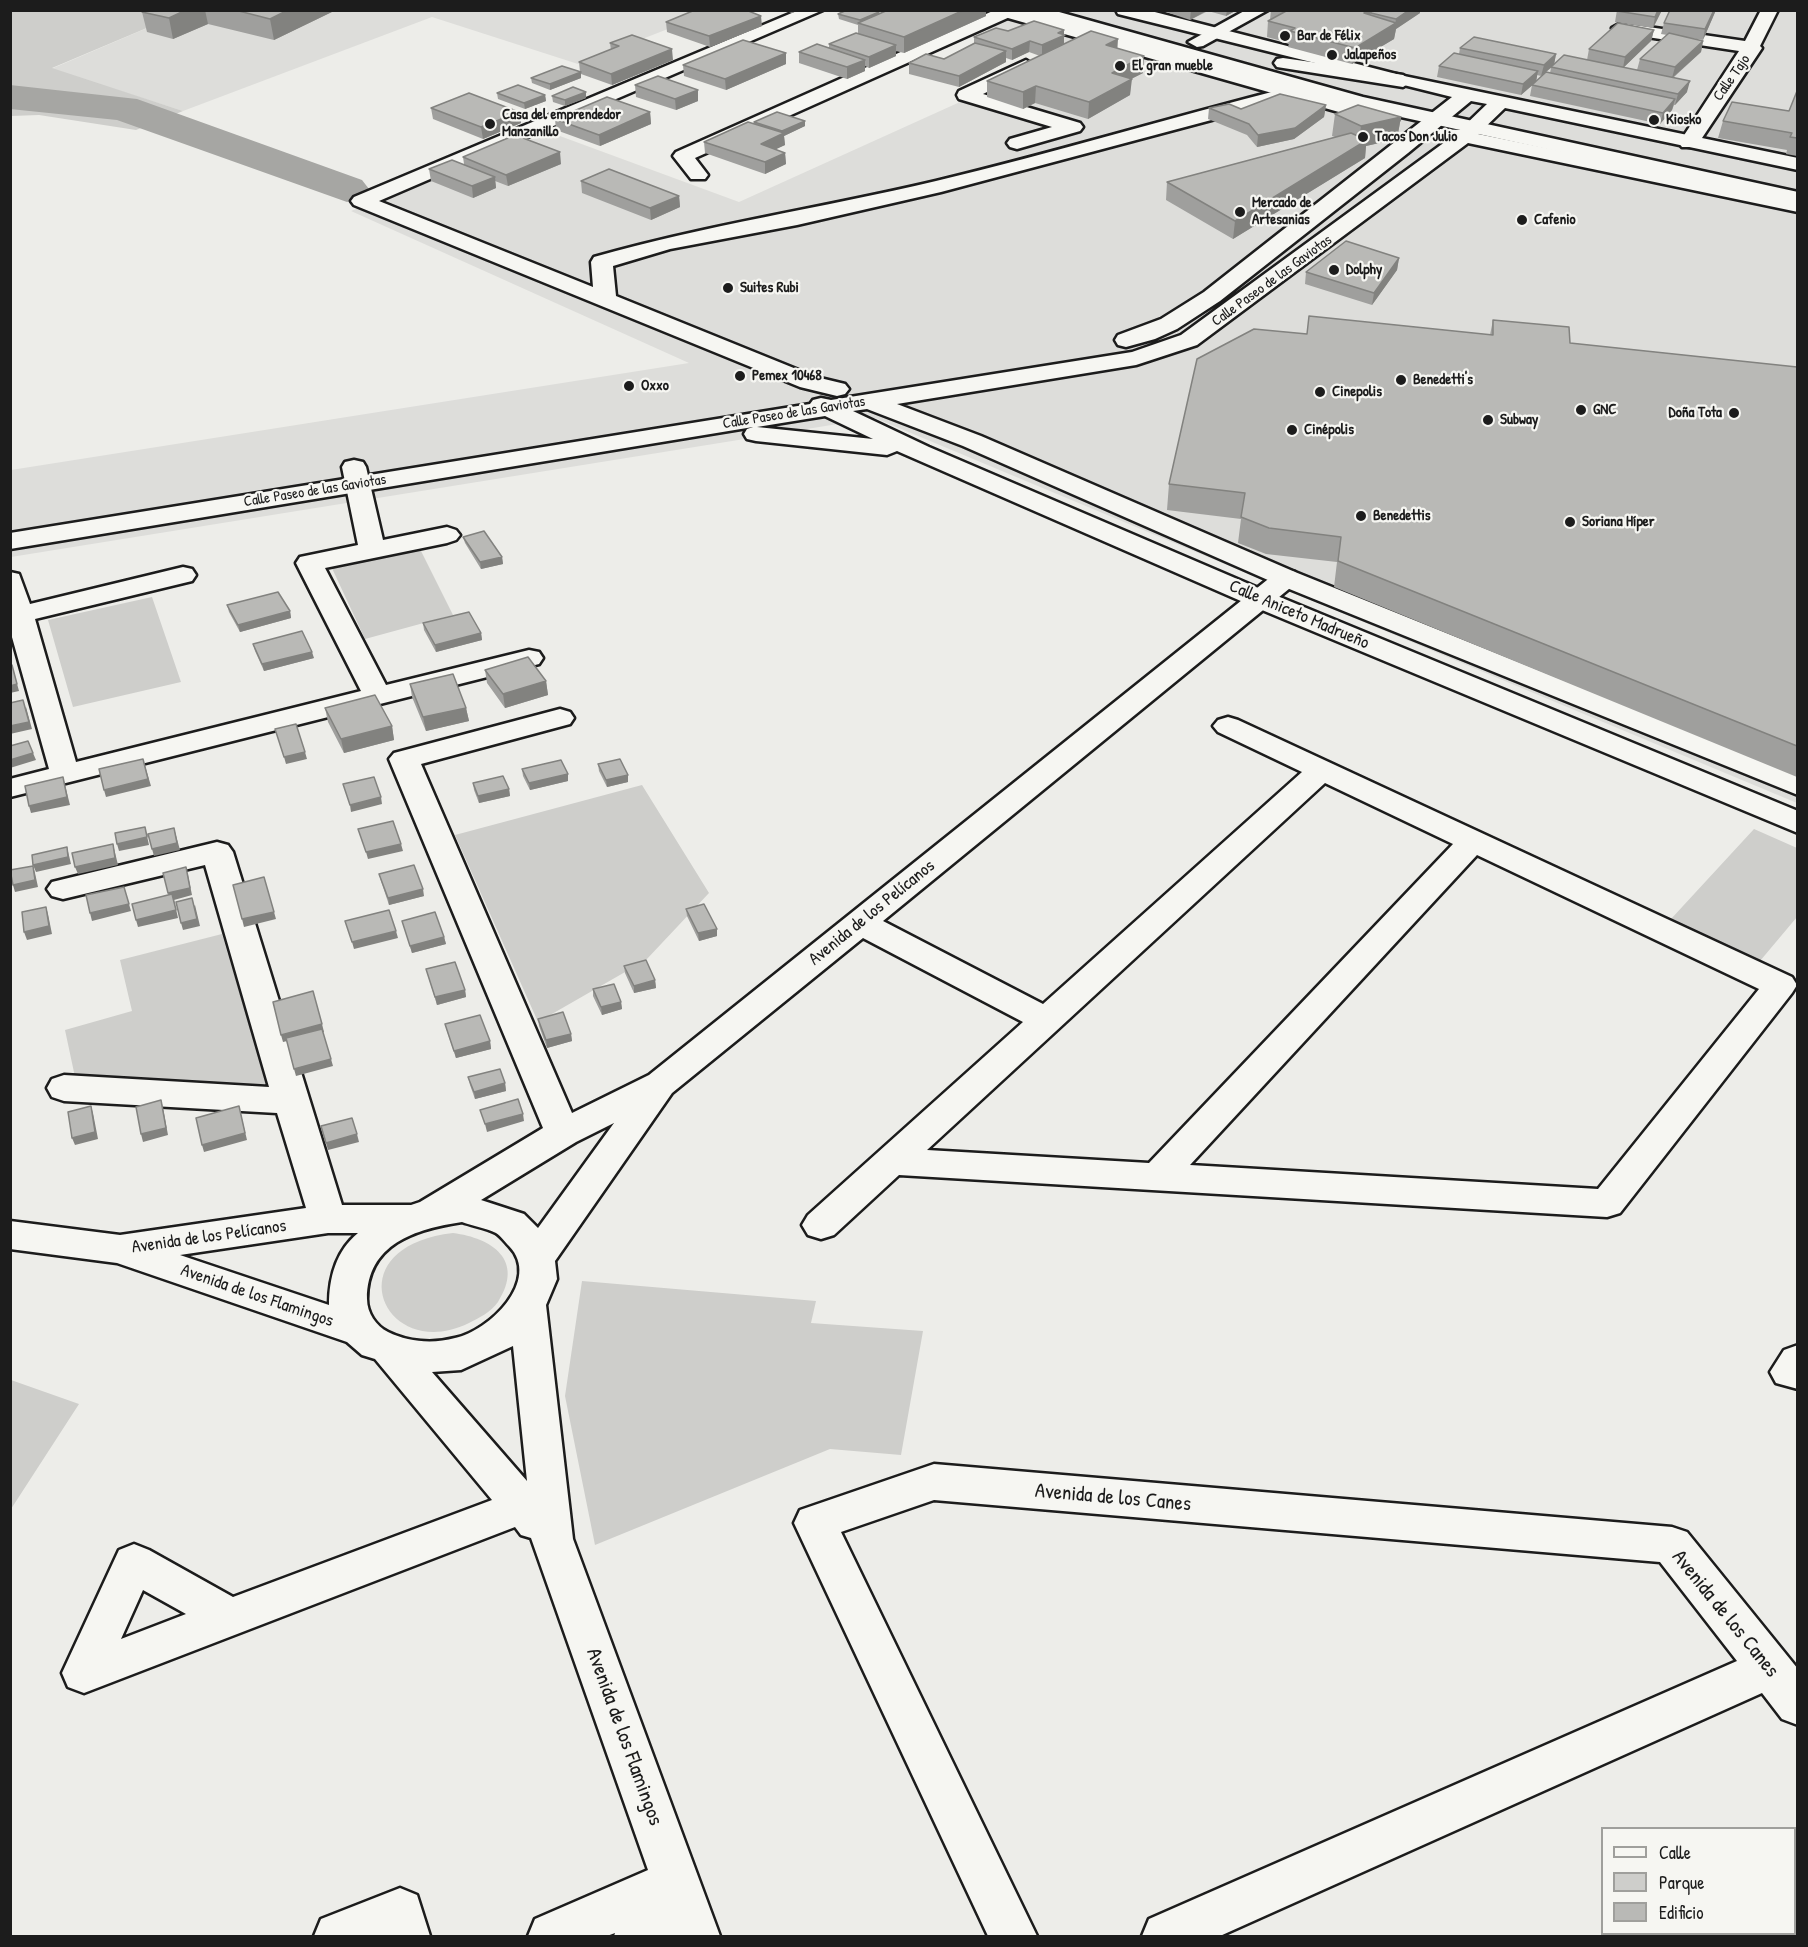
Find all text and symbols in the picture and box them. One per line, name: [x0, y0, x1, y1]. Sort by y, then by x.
place label: Bar de Félix: [1297, 27, 1361, 45]
marker: Bar de Félix: [1278, 29, 1292, 43]
place label: Jalapeños: [1344, 46, 1396, 64]
marker: Jalapeños: [1325, 48, 1339, 62]
street label: Calle Tajo: [1710, 51, 1754, 105]
place label: El gran mueble: [1132, 57, 1213, 75]
marker: El gran mueble: [1113, 59, 1127, 73]
place label: Casa del emprendedor Manzanillo: [502, 106, 621, 141]
place label: Kiosko: [1666, 111, 1701, 129]
marker: Kiosko: [1647, 113, 1661, 127]
marker: Casa del emprendedor Manzanillo: [483, 117, 497, 131]
place label: Tacos Don Julio: [1375, 128, 1457, 146]
marker: Tacos Don Julio: [1356, 130, 1370, 144]
place label: Mercado de Artesanias: [1252, 194, 1312, 229]
marker: Mercado de Artesanias: [1233, 205, 1247, 219]
place label: Cafenio: [1534, 211, 1576, 229]
marker: Cafenio: [1515, 213, 1529, 227]
street label: Calle Paseo de las Gaviotas: [1208, 231, 1336, 331]
place label: Dolphy: [1346, 261, 1382, 279]
marker: Dolphy: [1327, 263, 1341, 277]
place label: Suites Rubi: [740, 279, 799, 297]
marker: Suites Rubi: [721, 281, 735, 295]
place label: Pemex 10468: [752, 367, 822, 385]
marker: Pemex 10468: [733, 369, 747, 383]
place label: Benedetti's: [1413, 371, 1473, 389]
marker: Benedetti's: [1394, 373, 1408, 387]
place label: Oxxo: [641, 377, 669, 395]
marker: Oxxo: [622, 379, 636, 393]
place label: Cinepolis: [1332, 383, 1382, 401]
marker: Cinepolis: [1313, 385, 1327, 399]
street label: Calle Paseo de las Gaviotas: [721, 393, 867, 433]
place label: GNC: [1593, 401, 1616, 419]
marker: GNC: [1574, 403, 1588, 417]
place label: Doña Tota: [1669, 404, 1722, 422]
marker: Doña Tota: [1727, 406, 1741, 420]
place label: Subway: [1500, 411, 1538, 429]
marker: Subway: [1481, 413, 1495, 427]
place label: Cinépolis: [1304, 421, 1354, 439]
marker: Cinépolis: [1285, 423, 1299, 437]
street label: Calle Paseo de las Gaviotas: [242, 471, 388, 511]
place label: Benedettis: [1373, 507, 1431, 525]
marker: Benedettis: [1354, 509, 1368, 523]
place label: Soriana Híper: [1582, 513, 1655, 531]
marker: Soriana Híper: [1563, 515, 1577, 529]
street label: Calle Aniceto Madrueño: [1226, 576, 1372, 654]
street label: Avenida de los Pelícanos: [805, 856, 939, 970]
street label: Avenida de los Pelícanos: [130, 1215, 288, 1259]
street label: Avenida de los Flamingos: [178, 1260, 336, 1332]
street label: Avenida de los Canes: [1034, 1479, 1192, 1517]
street label: Avenida de los Canes: [1666, 1545, 1784, 1683]
street label: Avenida de los Flamingos: [580, 1645, 668, 1829]
legend: [1601, 1827, 1796, 1935]
text: Calle: [1659, 1840, 1691, 1865]
text: Parque: [1659, 1870, 1704, 1895]
text: Edificio: [1659, 1900, 1703, 1925]

